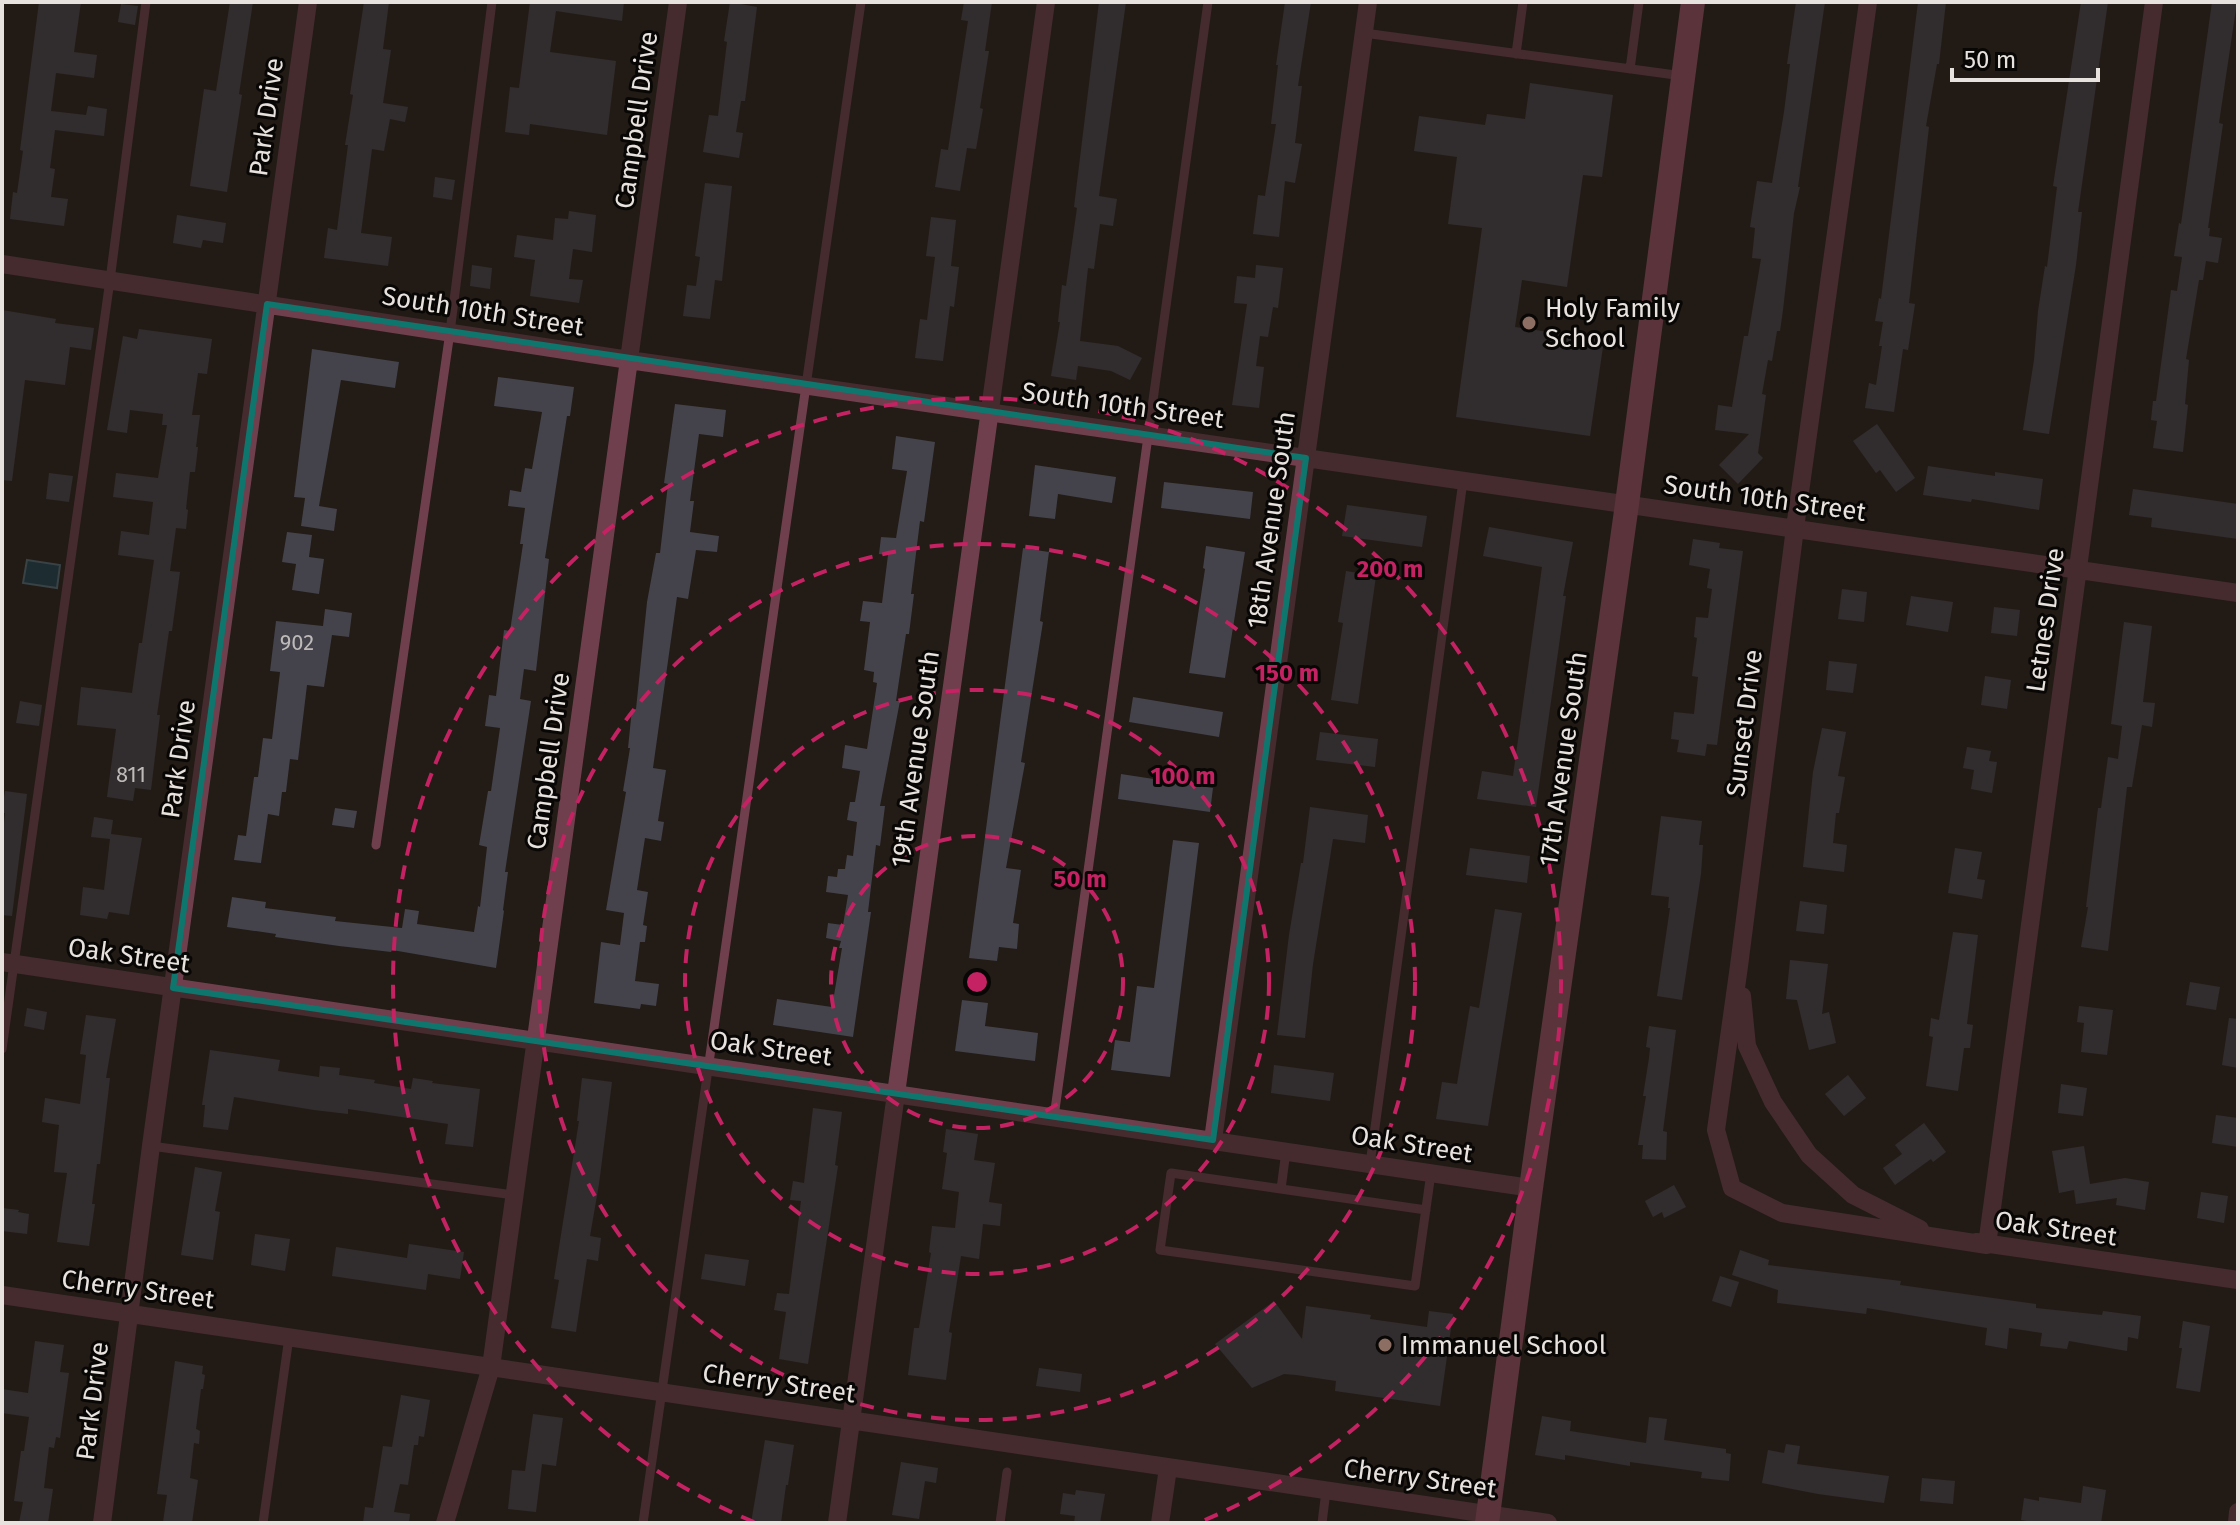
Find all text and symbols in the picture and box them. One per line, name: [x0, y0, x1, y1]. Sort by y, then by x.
street label: Campbell Drive: [609, 29, 664, 211]
scale bar: [1952, 32, 2098, 82]
text: 50 m: [1964, 46, 2016, 74]
street label: Park Drive: [243, 56, 290, 178]
street label: South 10th Street: [380, 280, 587, 343]
place label: Holy Family School: [1545, 293, 1680, 354]
marker: Holy Family School: [1520, 314, 1538, 332]
street label: South 10th Street: [1020, 376, 1227, 435]
street label: 18th Avenue South: [1241, 409, 1302, 631]
street label: South 10th Street: [1662, 469, 1869, 528]
street label: Letnes Drive: [2020, 546, 2071, 694]
text: 200 m: [1357, 555, 1423, 583]
house number: 902: [280, 629, 314, 656]
street label: Sunset Drive: [1720, 648, 1769, 798]
street label: 19th Avenue South: [885, 649, 946, 870]
street label: 17th Avenue South: [1533, 650, 1594, 868]
text: 150 m: [1255, 659, 1319, 687]
street label: Campbell Drive: [521, 670, 576, 852]
street label: Park Drive: [155, 698, 202, 820]
house number: 811: [116, 761, 146, 788]
text: 100 m: [1150, 762, 1216, 790]
text: 50 m: [1054, 865, 1106, 893]
street label: Oak Street: [66, 932, 192, 979]
centre of rings: [963, 968, 991, 996]
street label: Oak Street: [708, 1025, 834, 1072]
street label: Oak Street: [1349, 1120, 1476, 1169]
street label: Oak Street: [1993, 1205, 2119, 1252]
street label: Cherry Street: [60, 1263, 217, 1316]
place label: Immanuel School: [1401, 1330, 1607, 1361]
marker: Immanuel School: [1376, 1336, 1394, 1354]
street label: Park Drive: [70, 1340, 115, 1462]
street label: Cherry Street: [701, 1357, 858, 1410]
street label: Cherry Street: [1342, 1452, 1499, 1505]

